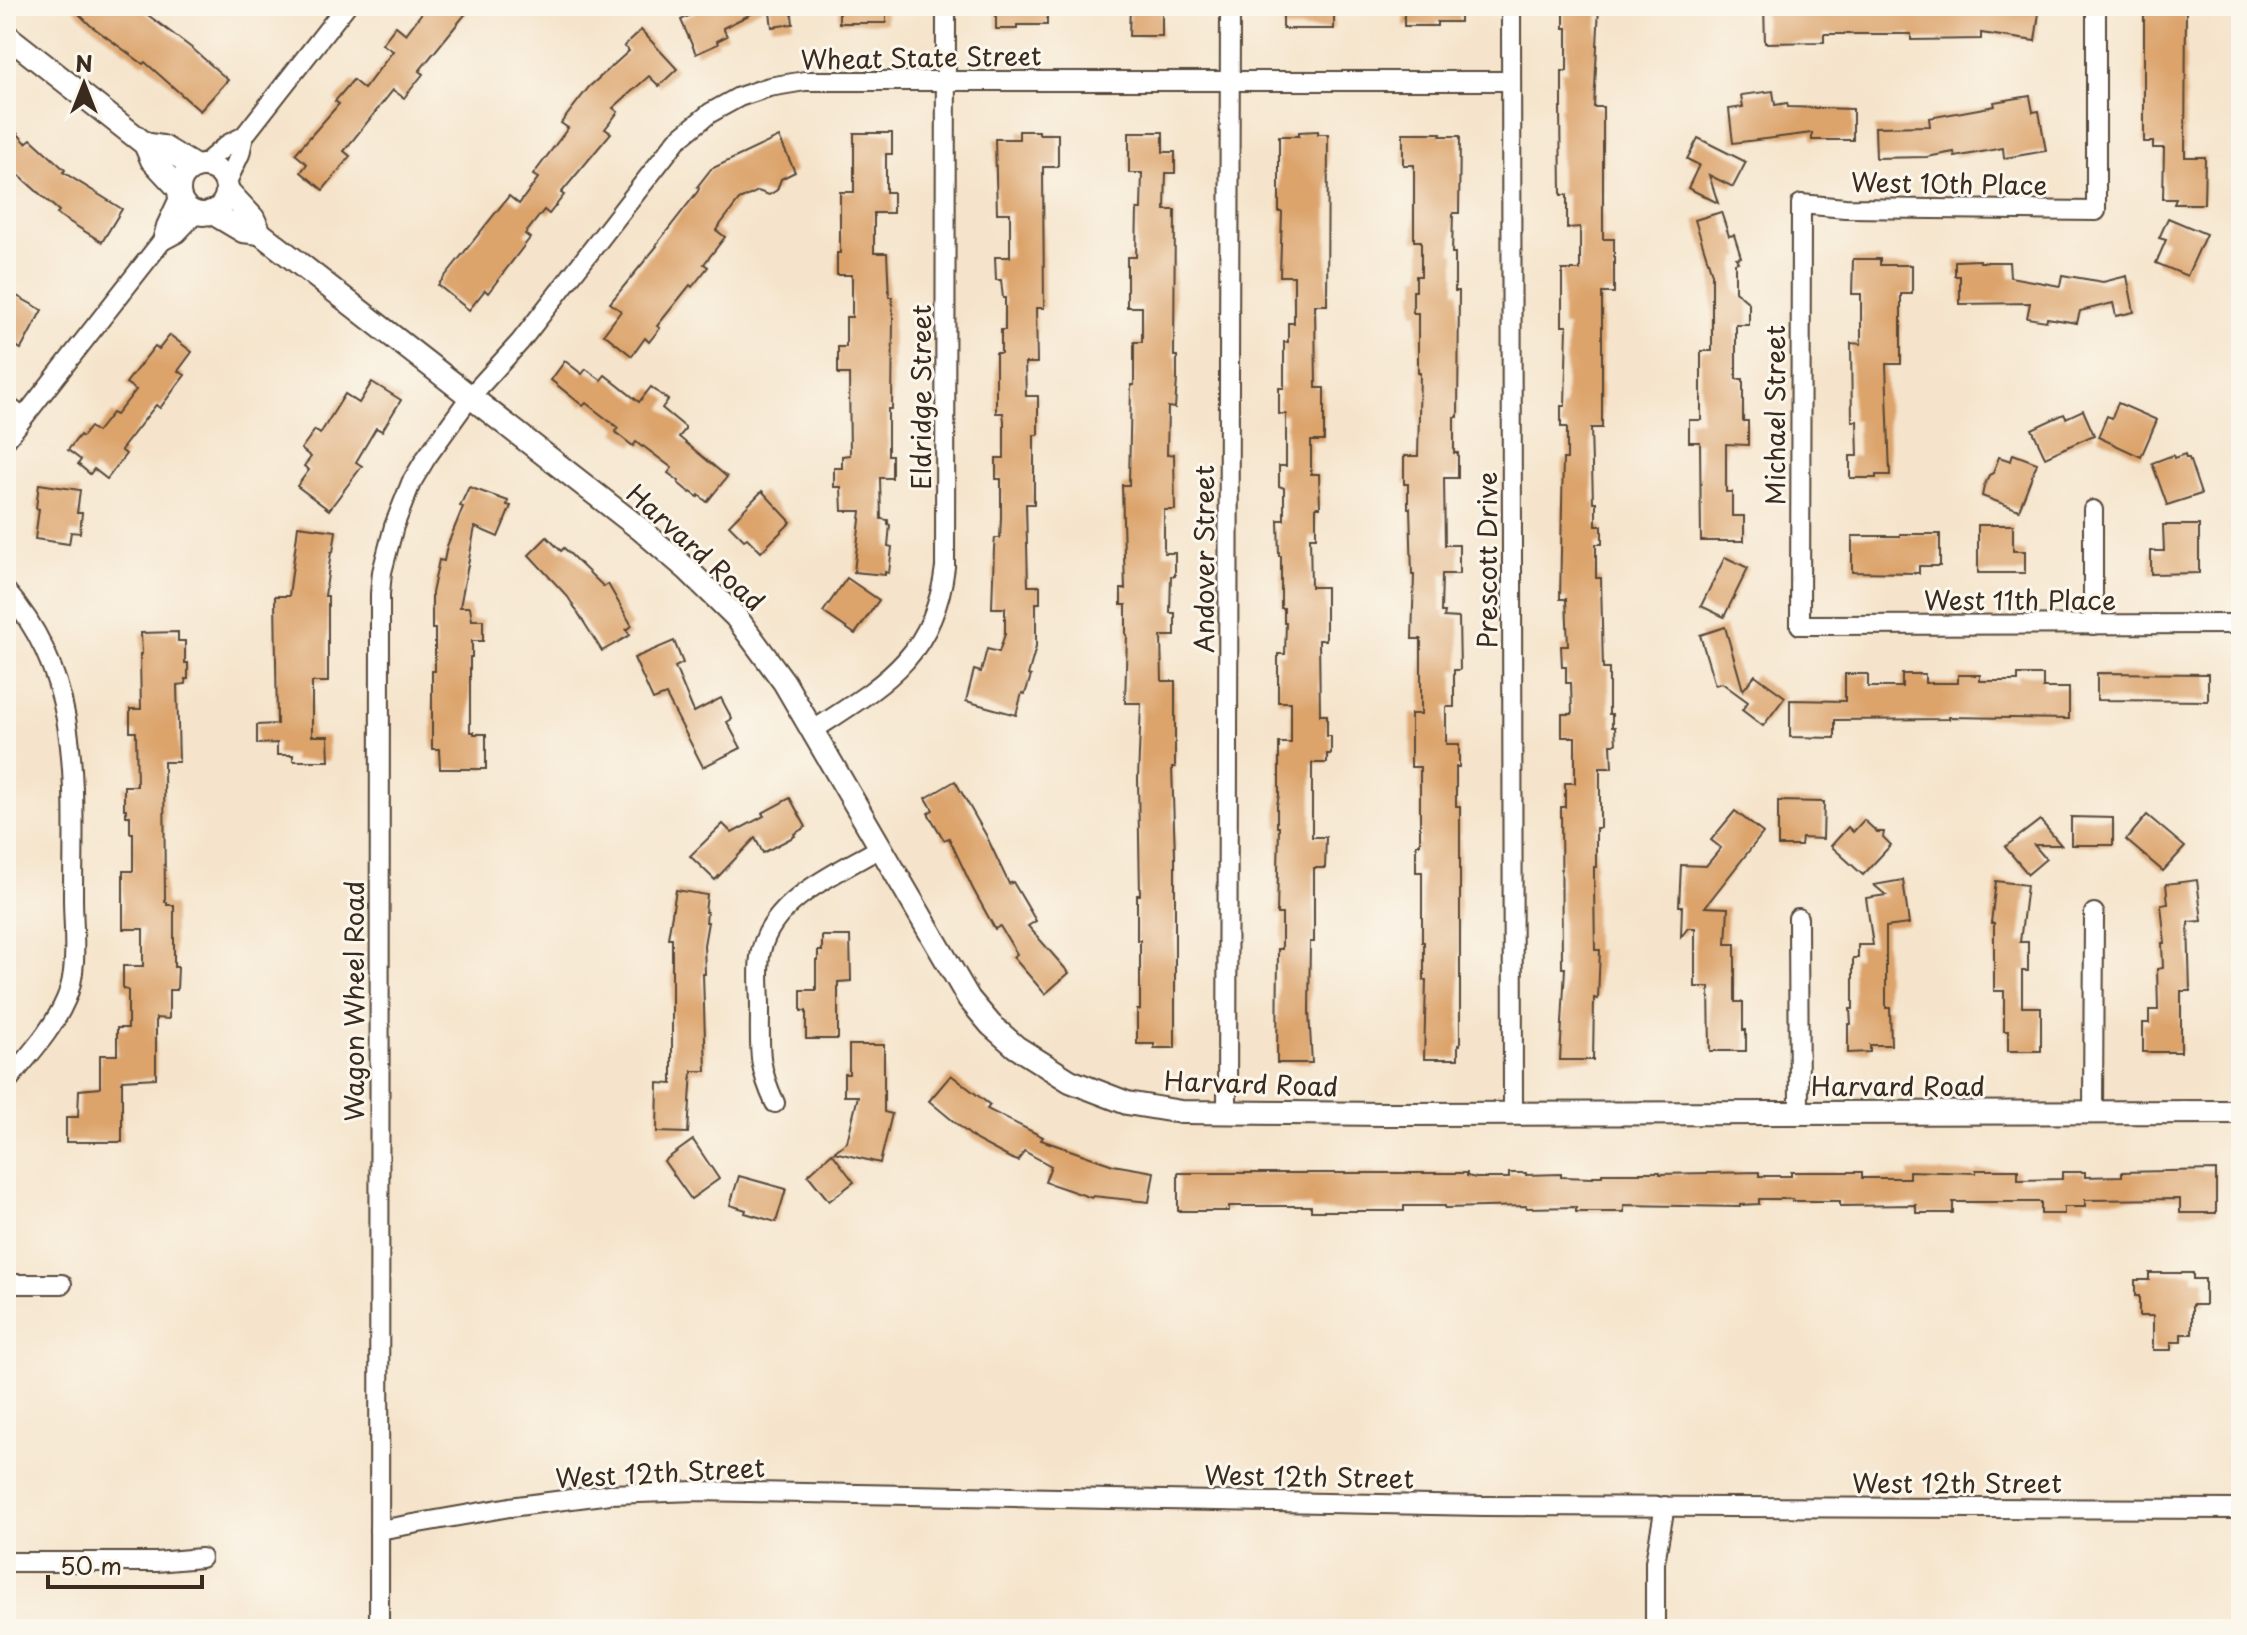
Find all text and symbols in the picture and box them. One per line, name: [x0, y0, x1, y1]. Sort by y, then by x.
street label: Wheat State Street: [800, 35, 1042, 79]
north arrow: [44, 44, 124, 124]
text: N: [75, 46, 93, 79]
street label: West 10th Place: [1850, 162, 2048, 204]
street label: Eldridge Street: [901, 304, 940, 490]
street label: Michael Street: [1755, 325, 1794, 505]
street label: Andover Street: [1184, 465, 1223, 653]
street label: Prescott Drive: [1467, 472, 1506, 648]
street label: Harvard Road: [618, 474, 774, 620]
street label: West 11th Place: [1924, 580, 2116, 619]
street label: Wagon Wheel Road: [334, 881, 373, 1121]
street label: Harvard Road: [1163, 1060, 1339, 1106]
street label: Harvard Road: [1811, 1066, 1985, 1105]
street label: West 12th Street: [554, 1447, 766, 1497]
street label: West 12th Street: [1204, 1455, 1414, 1497]
street label: West 12th Street: [1852, 1463, 2062, 1502]
scale bar: [48, 1539, 202, 1589]
text: 50 m: [60, 1547, 122, 1583]

